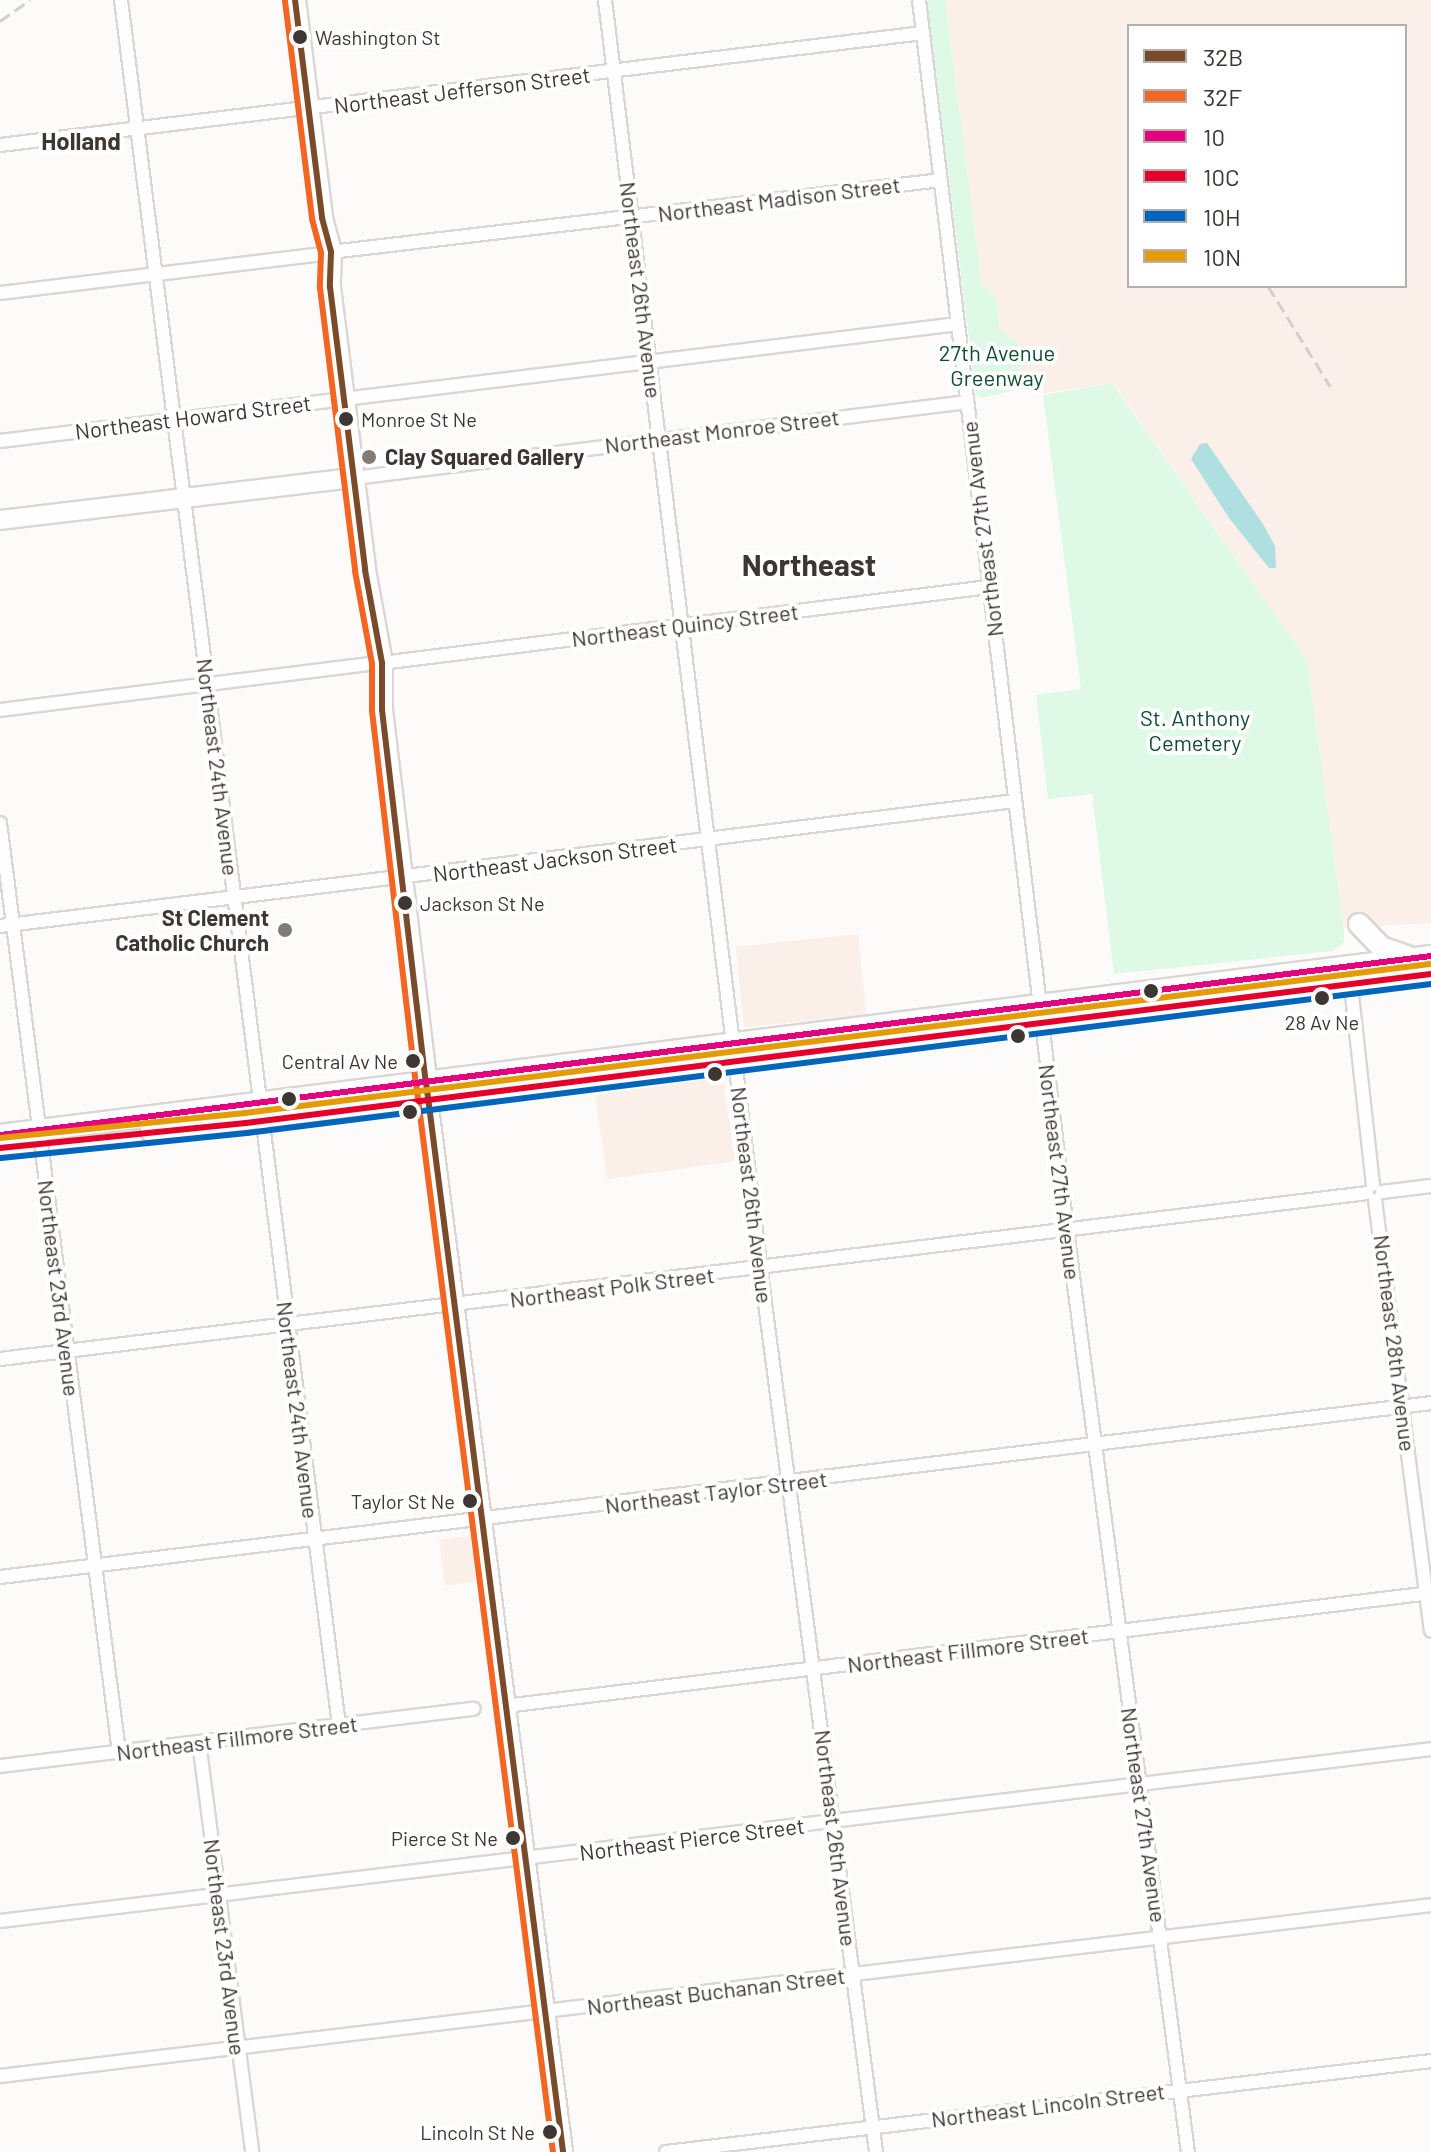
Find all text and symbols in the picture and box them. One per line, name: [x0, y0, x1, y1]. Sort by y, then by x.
legend: [1127, 24, 1407, 288]
place label: Washington St: [315, 25, 440, 49]
marker: Washington St: [292, 29, 308, 45]
text: 32B: [1203, 42, 1243, 71]
street label: Northeast Jefferson Street: [332, 61, 592, 119]
text: 32F: [1203, 82, 1242, 111]
text: 10: [1203, 122, 1225, 151]
district label: Holland: [41, 127, 121, 155]
text: 10C: [1203, 162, 1240, 191]
street label: Northeast Madison Street: [656, 171, 902, 227]
street label: Northeast 26th Avenue: [615, 180, 667, 400]
text: 10H: [1203, 202, 1241, 231]
text: 10N: [1203, 242, 1241, 271]
park label: 27th Avenue Greenway: [939, 339, 1055, 390]
street label: Northeast Howard Street: [73, 389, 313, 445]
street label: Northeast Monroe Street: [603, 403, 841, 459]
place label: Monroe St Ne: [361, 407, 477, 431]
marker: Monroe St Ne: [338, 411, 354, 427]
street label: Northeast 27th Avenue: [956, 420, 1008, 638]
place label: Clay Squared Gallery: [385, 444, 584, 470]
marker: Clay Squared Gallery: [360, 448, 378, 466]
district label: Northeast: [742, 546, 876, 582]
street label: Northeast Quincy Street: [570, 598, 800, 652]
street label: Northeast 24th Avenue: [192, 657, 244, 877]
park label: St. Anthony Cemetery: [1140, 704, 1250, 756]
street label: Northeast Jackson Street: [431, 831, 679, 887]
place label: Jackson St Ne: [420, 891, 545, 915]
marker: Jackson St Ne: [397, 895, 413, 911]
place label: St Clement Catholic Church: [115, 904, 269, 956]
marker: St Clement Catholic Church: [276, 921, 294, 939]
unlabelled marker: [1143, 983, 1159, 999]
marker: 28 Av Ne: [1314, 990, 1330, 1006]
place label: 28 Av Ne: [1285, 1010, 1359, 1034]
unlabelled marker: [1010, 1028, 1026, 1044]
place label: Central Av Ne: [282, 1049, 398, 1073]
marker: Central Av Ne: [405, 1053, 421, 1069]
street label: Northeast 27th Avenue: [1034, 1063, 1086, 1281]
unlabelled marker: [707, 1066, 723, 1082]
street label: Northeast 26th Avenue: [726, 1085, 778, 1305]
unlabelled marker: [281, 1091, 297, 1107]
unlabelled marker: [402, 1104, 418, 1120]
street label: Northeast 23rd Avenue: [33, 1178, 85, 1398]
street label: Northeast 28th Avenue: [1369, 1233, 1421, 1453]
street label: Northeast Polk Street: [508, 1261, 716, 1313]
street label: Northeast 24th Avenue: [272, 1300, 324, 1520]
street label: Northeast Taylor Street: [603, 1465, 829, 1519]
place label: Taylor St Ne: [351, 1489, 455, 1513]
marker: Taylor St Ne: [462, 1493, 478, 1509]
street label: Northeast Fillmore Street: [846, 1622, 1090, 1678]
street label: Northeast 27th Avenue: [1116, 1706, 1172, 1924]
street label: Northeast Fillmore Street: [115, 1710, 359, 1766]
street label: Northeast 26th Avenue: [810, 1728, 862, 1948]
street label: Northeast Pierce Street: [578, 1812, 806, 1866]
place label: Pierce St Ne: [391, 1826, 498, 1850]
marker: Pierce St Ne: [505, 1830, 521, 1846]
street label: Northeast 23rd Avenue: [199, 1837, 251, 2057]
street label: Northeast Buchanan Street: [585, 1962, 847, 2020]
street label: Northeast Lincoln Street: [930, 2078, 1166, 2132]
place label: Lincoln St Ne: [420, 2120, 535, 2144]
marker: Lincoln St Ne: [542, 2124, 558, 2140]

